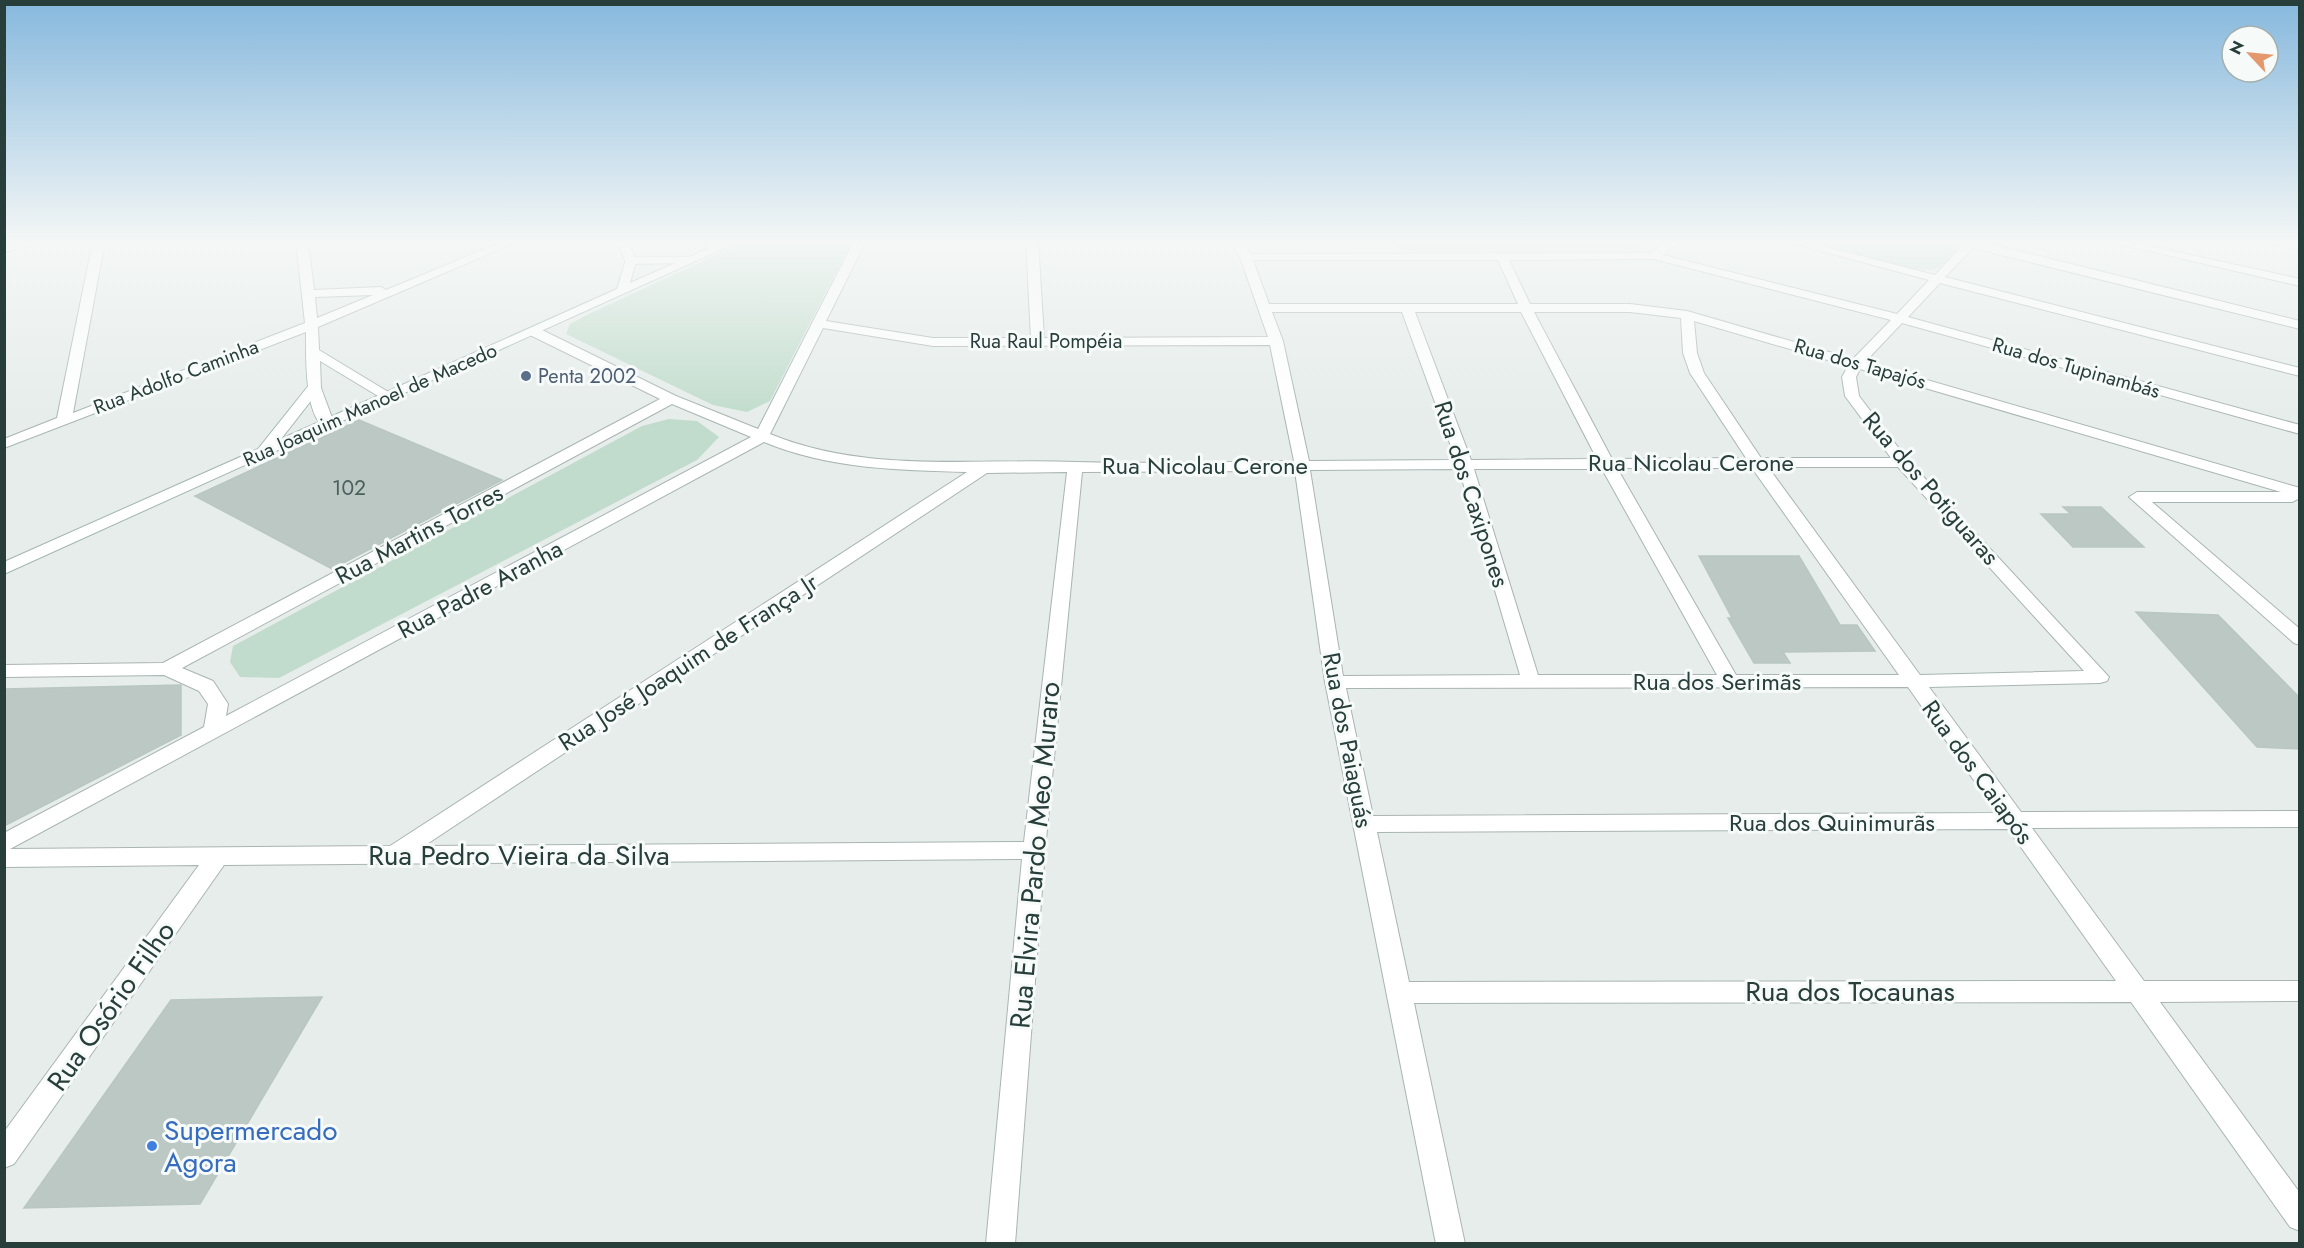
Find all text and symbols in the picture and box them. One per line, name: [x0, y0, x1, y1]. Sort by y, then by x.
north arrow: [2220, 24, 2280, 84]
text: N: [2224, 37, 2250, 58]
street label: Rua Raul Pompéia: [970, 327, 1122, 356]
street label: Rua dos Tupinambás: [1989, 330, 2163, 406]
street label: Rua dos Tapajós: [1791, 331, 1929, 397]
street label: Rua Adolfo Caminha: [89, 332, 263, 422]
street label: Rua Joaquim Manoel de Macedo: [238, 336, 502, 474]
place label: Penta 2002: [538, 362, 636, 391]
marker: Penta 2002: [519, 369, 533, 383]
street label: Rua dos Caxipones: [1425, 396, 1519, 592]
street label: Rua dos Potiguaras: [1854, 404, 2008, 572]
street label: Rua Nicolau Cerone: [1588, 445, 1794, 480]
street label: Rua Nicolau Cerone: [1102, 448, 1308, 483]
house number: 102: [332, 473, 366, 503]
street label: Rua Martins Torres: [329, 475, 509, 593]
street label: Rua Padre Aranha: [391, 531, 569, 647]
street label: Rua José Joaquim de França Jr: [551, 564, 825, 759]
street label: Rua dos Paiaguás: [1314, 649, 1382, 831]
street label: Rua dos Serimãs: [1633, 664, 1801, 699]
street label: Rua Elvira Pardo Meo Muraro: [999, 680, 1071, 1030]
street label: Rua dos Caiapós: [1914, 693, 2042, 851]
street label: Rua dos Quinimurãs: [1729, 805, 1935, 840]
street label: Rua Pedro Vieira da Silva: [368, 835, 670, 876]
street label: Rua Osório Filho: [37, 913, 185, 1099]
street label: Rua dos Tocaunas: [1745, 971, 1955, 1012]
place label: Supermercado Agora: [164, 1110, 338, 1183]
marker: Supermercado Agora: [145, 1139, 159, 1153]

